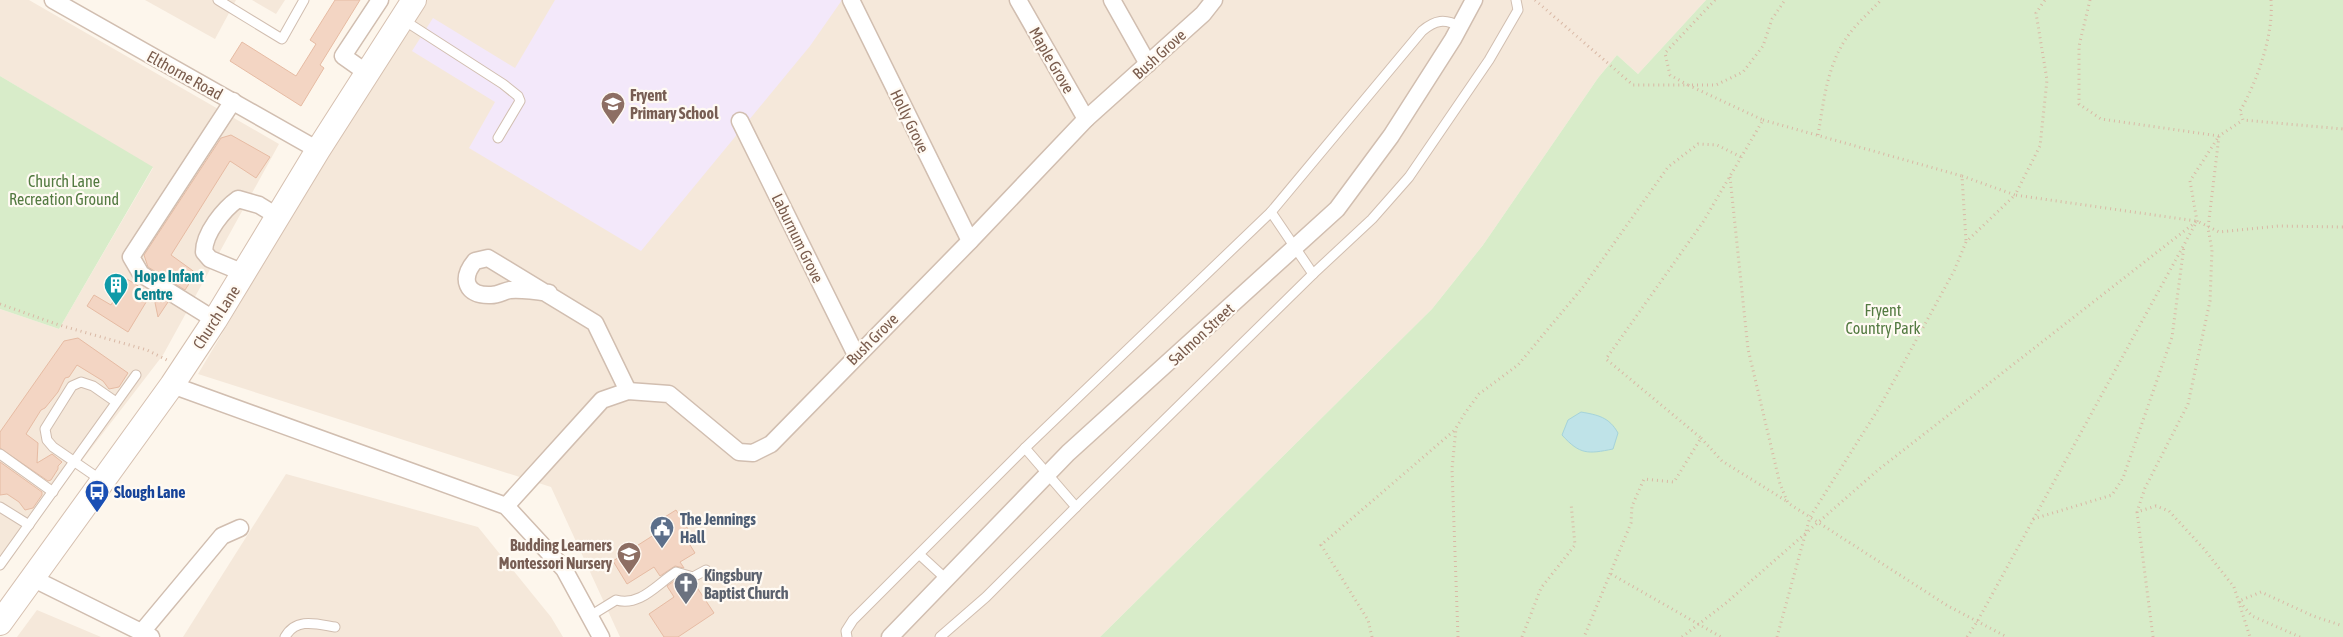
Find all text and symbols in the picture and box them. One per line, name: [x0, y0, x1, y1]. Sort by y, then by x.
street label: Maple Grove: [1025, 24, 1078, 97]
street label: Bush Grove: [1129, 26, 1189, 82]
street label: Elthorne Road: [144, 47, 226, 103]
place label: Fryent Primary School: [630, 86, 719, 122]
street label: Holly Grove: [886, 86, 933, 156]
school or university icon: Fryent Primary School: [600, 91, 626, 125]
park label: Church Lane Recreation Ground: [9, 172, 119, 208]
street label: Laburnum Grove: [769, 190, 827, 286]
place label: Hope Infant Centre: [134, 267, 204, 303]
building icon: Hope Infant Centre: [103, 272, 129, 306]
street label: Church Lane: [189, 282, 243, 352]
street label: Salmon Street: [1165, 299, 1238, 369]
park label: Fryent Country Park: [1845, 301, 1921, 338]
street label: Bush Grove: [843, 310, 901, 368]
bus stop icon: Slough Lane: [84, 479, 110, 513]
place label: Slough Lane: [114, 483, 186, 501]
place label: The Jennings Hall: [680, 510, 756, 546]
public building icon: The Jennings Hall: [649, 515, 675, 549]
place label: Budding Learners Montessori Nursery: [499, 536, 612, 572]
school or university icon: Budding Learners Montessori Nursery: [616, 541, 642, 575]
place label: Kingsbury Baptist Church: [704, 566, 789, 602]
church icon: Kingsbury Baptist Church: [673, 571, 699, 605]

